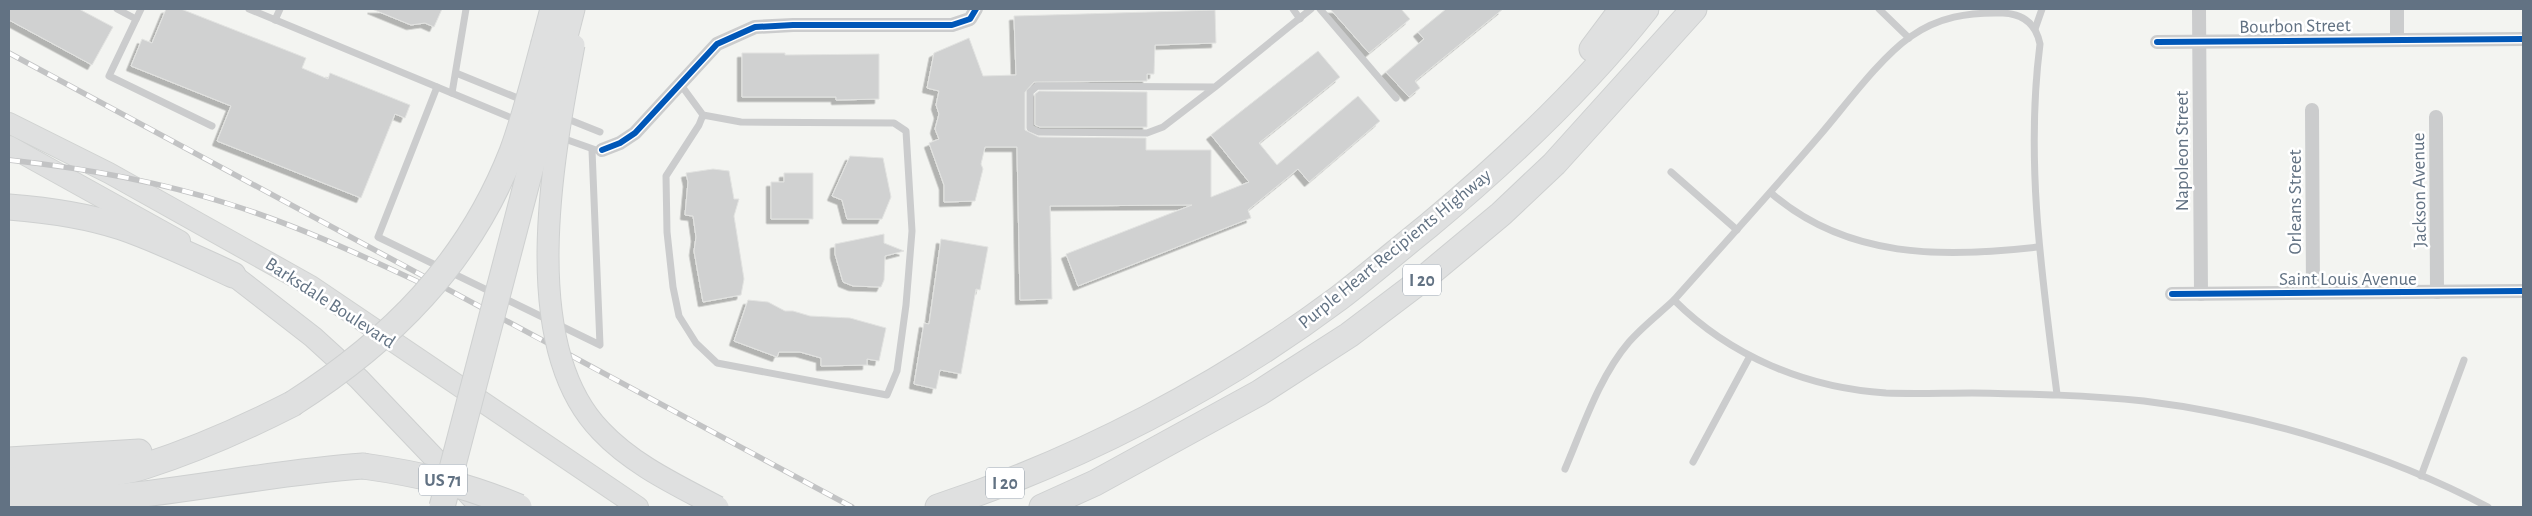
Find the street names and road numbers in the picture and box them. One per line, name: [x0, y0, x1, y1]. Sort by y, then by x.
street label: Bourbon Street: [2239, 16, 2351, 37]
street label: Napoleon Street: [2173, 91, 2192, 211]
street label: Jackson Avenue: [2409, 132, 2430, 248]
street label: Orleans Street: [2286, 150, 2305, 254]
street label: Purple Heart Recipients Highway: [1295, 166, 1495, 333]
street label: Barksdale Boulevard: [262, 254, 399, 352]
road number: I 20: [1403, 264, 1441, 296]
street label: Saint Louis Avenue: [2279, 270, 2417, 289]
road number: US 71: [419, 464, 467, 496]
road number: I 20: [986, 468, 1024, 498]

